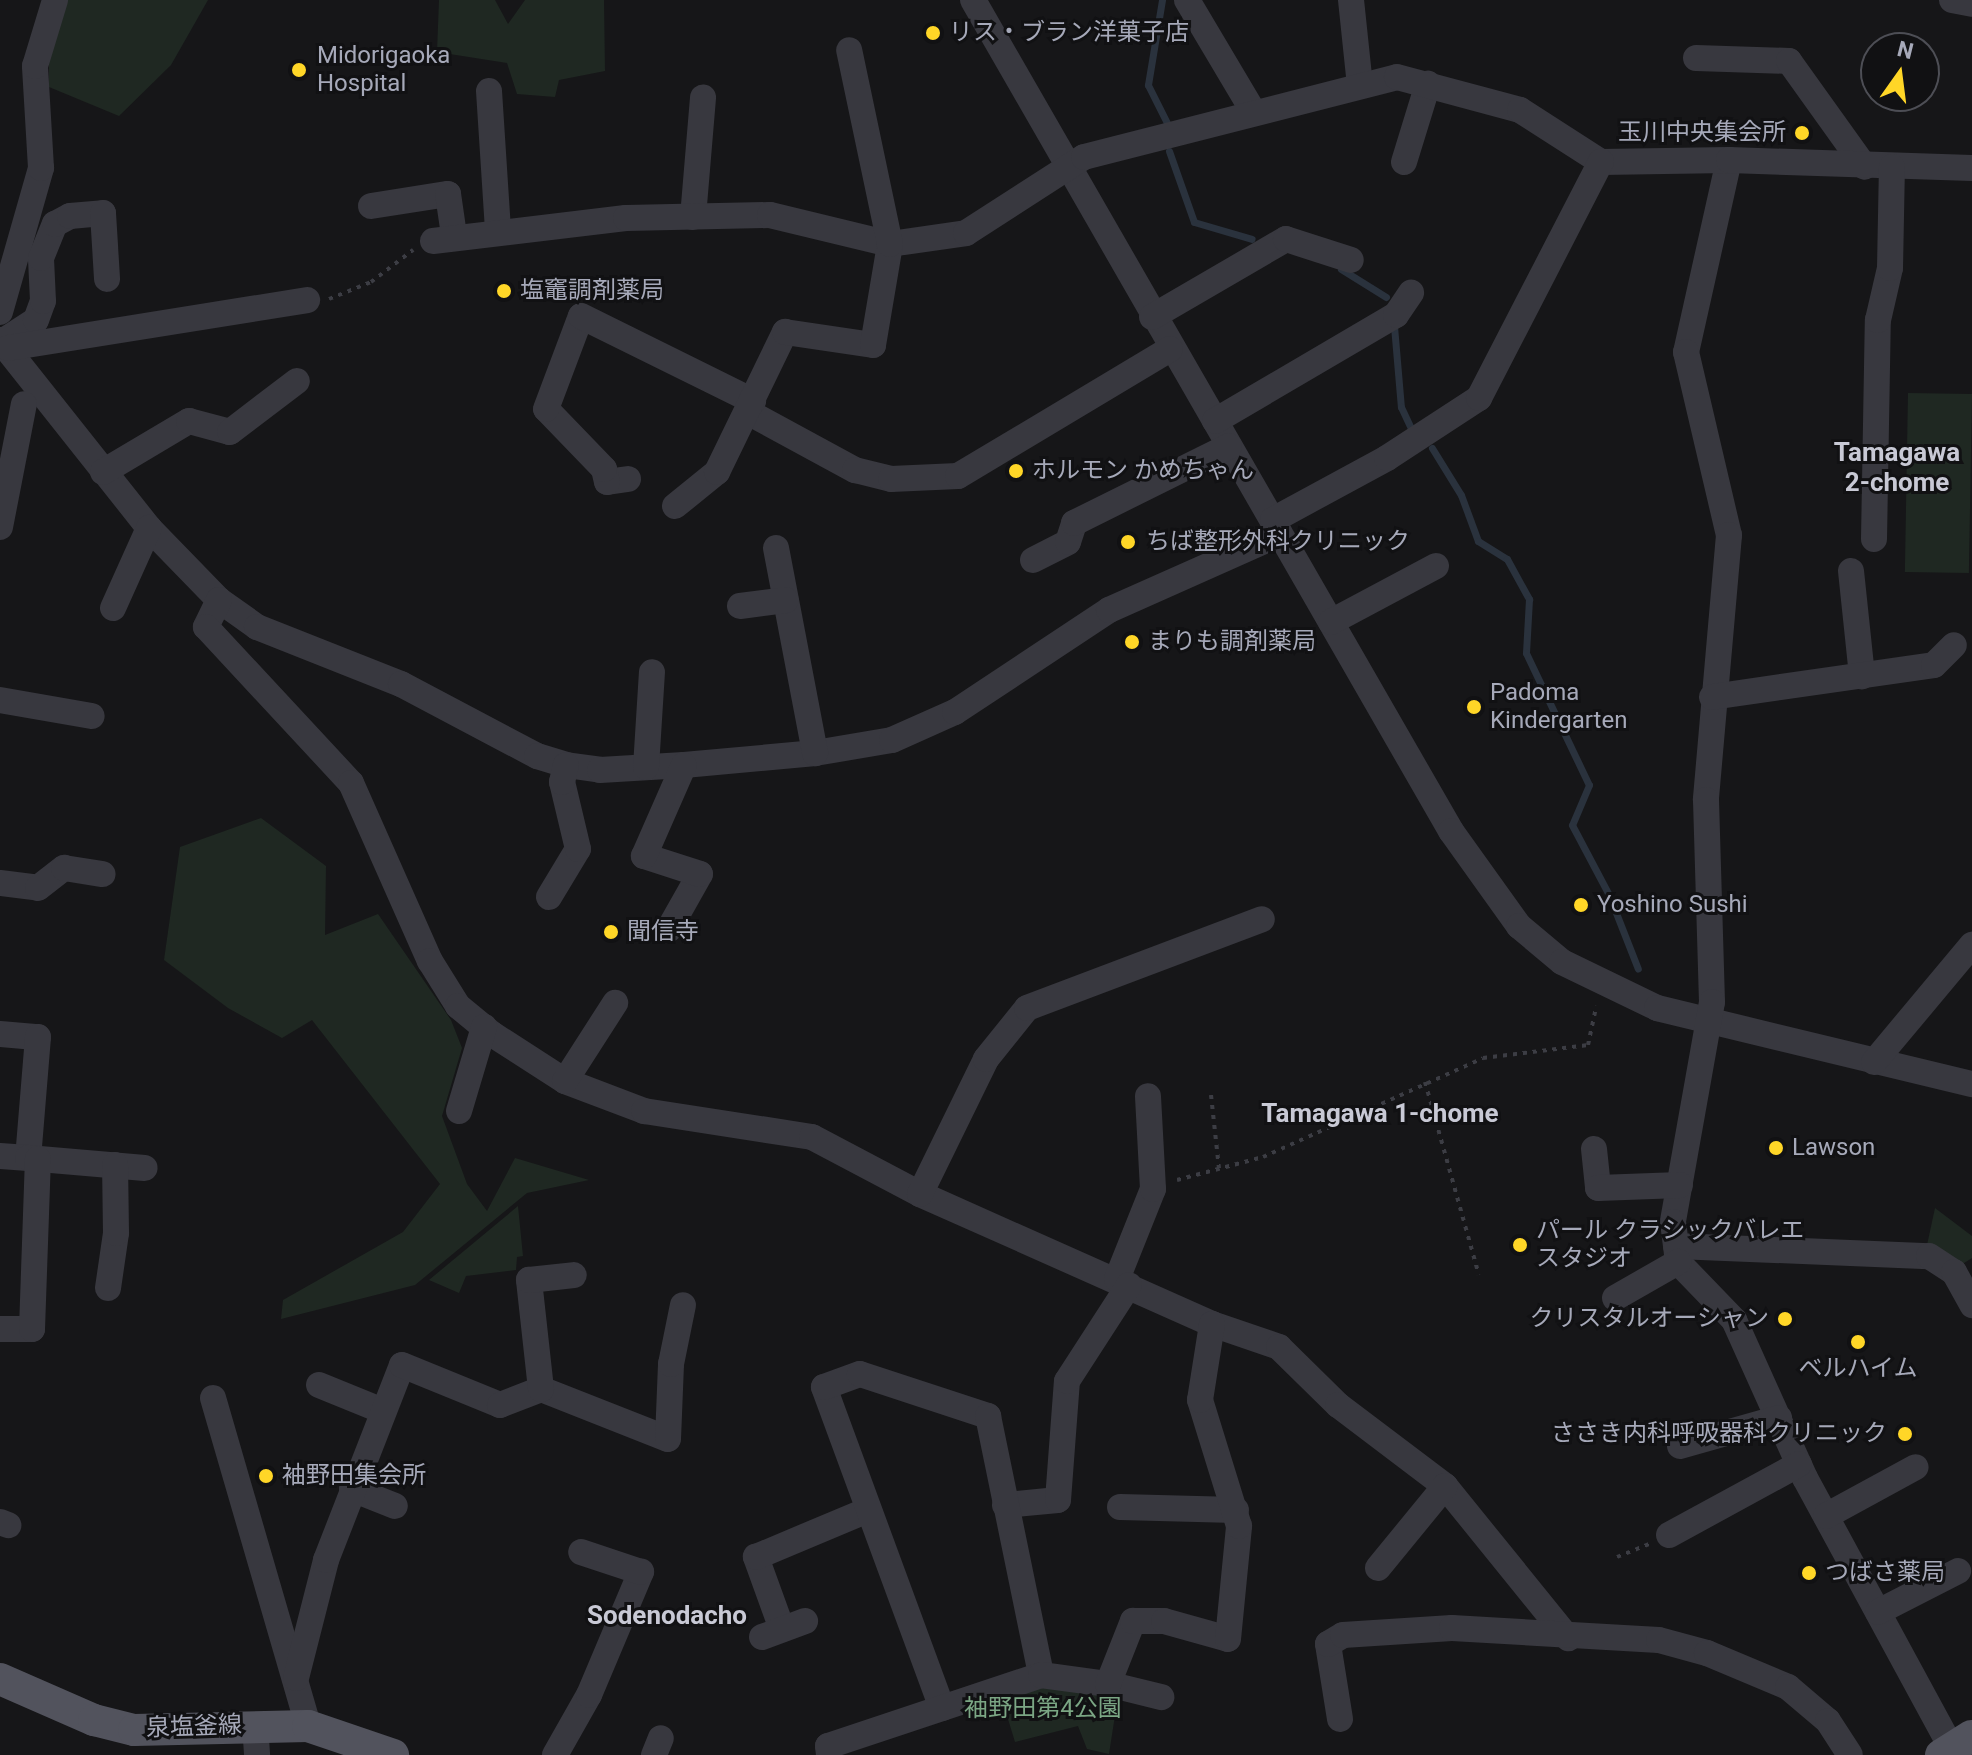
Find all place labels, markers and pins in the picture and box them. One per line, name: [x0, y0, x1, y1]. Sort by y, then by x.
place label: リス・ブラン洋菓子店: [949, 19, 1189, 47]
marker: リス・ブラン洋菓子店: [924, 24, 942, 42]
place label: Midorigaoka Hospital: [317, 42, 450, 98]
marker: Midorigaoka Hospital: [288, 59, 310, 81]
place label: 玉川中央集会所: [1618, 119, 1786, 147]
marker: 玉川中央集会所: [1793, 124, 1811, 142]
place label: 塩竈調剤薬局: [520, 277, 664, 305]
marker: 塩竈調剤薬局: [495, 282, 513, 300]
place label: ホルモン かめちゃん: [1032, 457, 1254, 485]
marker: ホルモン かめちゃん: [1007, 462, 1025, 480]
place label: ちば整形外科クリニック: [1146, 528, 1410, 556]
marker: ちば整形外科クリニック: [1117, 531, 1139, 553]
place label: まりも調剤薬局: [1148, 628, 1316, 656]
marker: まりも調剤薬局: [1123, 633, 1141, 651]
place label: Padoma Kindergarten: [1490, 679, 1627, 735]
marker: Padoma Kindergarten: [1465, 698, 1483, 716]
place label: Yoshino Sushi: [1597, 891, 1748, 919]
marker: Yoshino Sushi: [1572, 896, 1590, 914]
place label: 聞信寺: [627, 918, 699, 946]
marker: 聞信寺: [602, 923, 620, 941]
place label: Lawson: [1792, 1134, 1875, 1162]
marker: Lawson: [1767, 1139, 1785, 1157]
place label: パール クラシックバレエ スタジオ: [1536, 1217, 1806, 1273]
marker: パール クラシックバレエ スタジオ: [1511, 1236, 1529, 1254]
place label: クリスタルオーシャン: [1529, 1305, 1769, 1333]
marker: クリスタルオーシャン: [1776, 1310, 1794, 1328]
marker: ベルハイム: [1849, 1333, 1867, 1351]
place label: ベルハイム: [1798, 1355, 1918, 1383]
place label: ささき内科呼吸器科クリニック: [1551, 1420, 1887, 1448]
marker: ささき内科呼吸器科クリニック: [1894, 1423, 1916, 1445]
place label: 袖野田集会所: [282, 1462, 426, 1490]
marker: 袖野田集会所: [257, 1467, 275, 1485]
place label: つばさ薬局: [1825, 1559, 1945, 1587]
marker: つばさ薬局: [1800, 1564, 1818, 1582]

